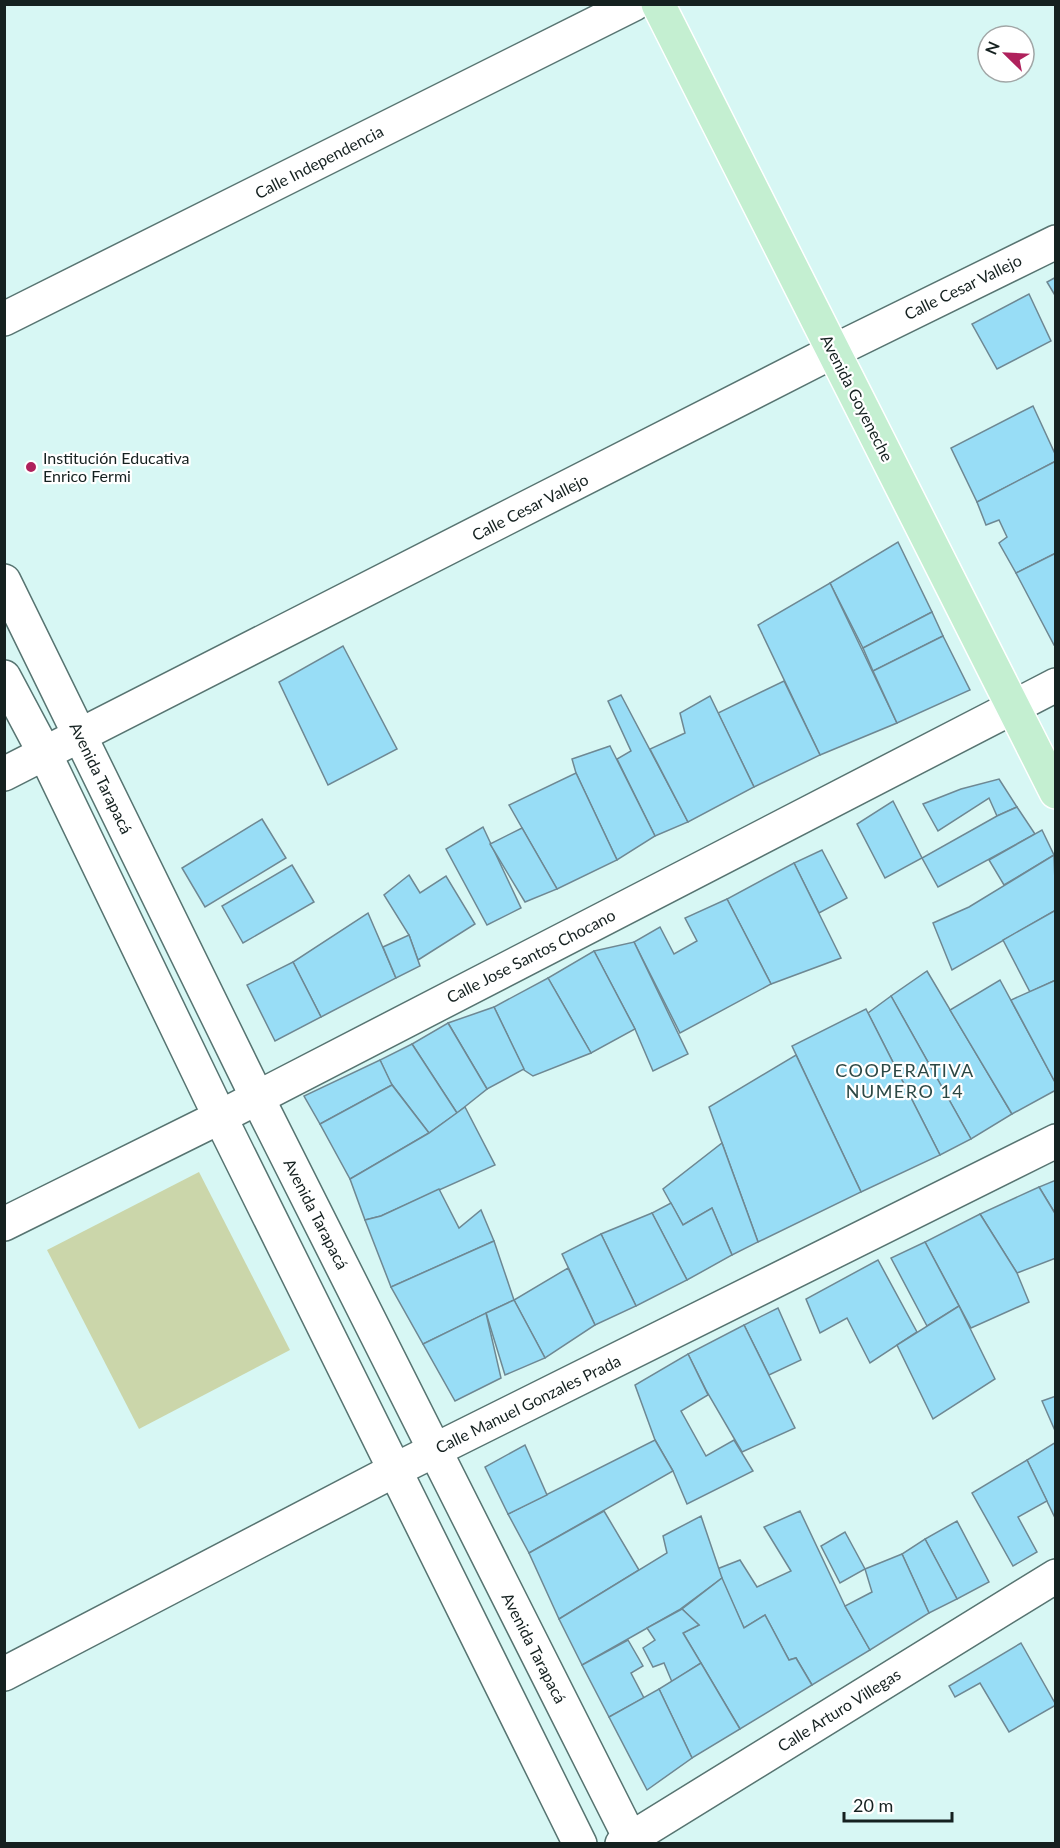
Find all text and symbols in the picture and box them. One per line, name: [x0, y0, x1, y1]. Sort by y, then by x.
north arrow: [976, 24, 1036, 84]
text: N: [981, 38, 1003, 57]
street label: Calle Independencia: [251, 121, 386, 202]
street label: Calle Cesar Vallejo: [901, 250, 1025, 323]
street label: Avenida Goyeneche: [817, 331, 898, 464]
place label: Institución Educativa Enrico Fermi: [43, 448, 189, 485]
marker: Institución Educativa Enrico Fermi: [24, 460, 38, 474]
street label: Calle Cesar Vallejo: [468, 469, 591, 544]
street label: Avenida Tarapacá: [66, 719, 137, 837]
street label: Calle Jose Santos Chocano: [443, 905, 618, 1006]
district label: COOPERATIVA NUMERO 14: [835, 1059, 975, 1102]
street label: Avenida Tarapacá: [280, 1155, 353, 1272]
street label: Calle Manuel Gonzales Prada: [432, 1350, 623, 1457]
street label: Avenida Tarapacá: [498, 1589, 571, 1706]
street label: Calle Arturo Villegas: [774, 1664, 904, 1755]
scale bar: [844, 1785, 952, 1823]
text: 20 m: [853, 1794, 893, 1816]

